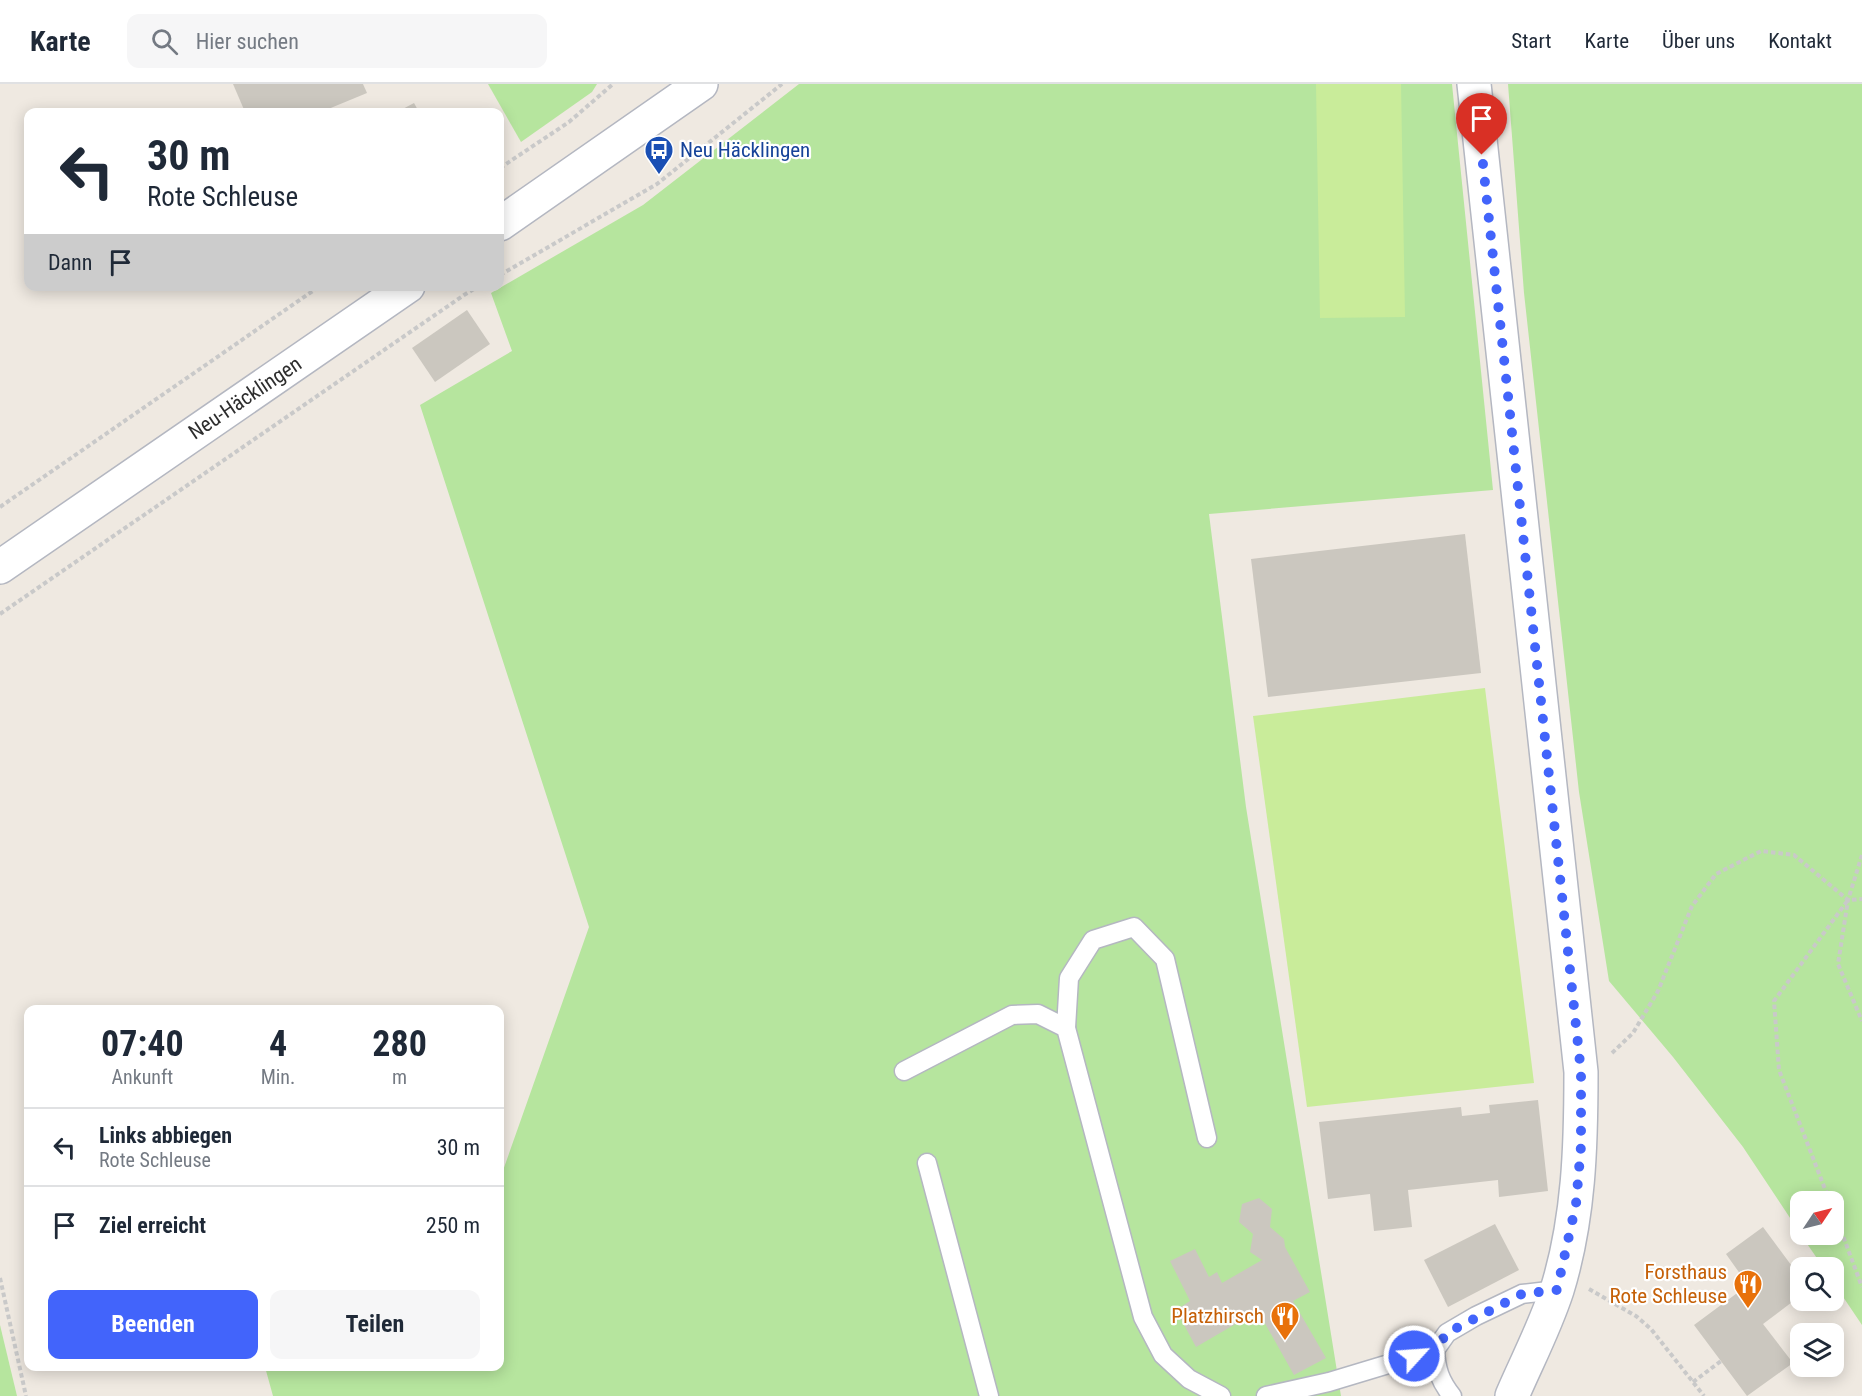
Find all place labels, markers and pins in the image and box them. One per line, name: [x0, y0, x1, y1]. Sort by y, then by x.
pin: [1456, 93, 1507, 155]
bus stop icon: Neu Häcklingen: [643, 134, 675, 176]
place label: Neu Häcklingen: [680, 138, 810, 162]
place label: Forsthaus Rote Schleuse: [1609, 1260, 1727, 1308]
restaurant icon: Forsthaus Rote Schleuse: [1732, 1268, 1764, 1310]
restaurant icon: Platzhirsch: [1269, 1300, 1301, 1342]
place label: Platzhirsch: [1171, 1304, 1264, 1328]

